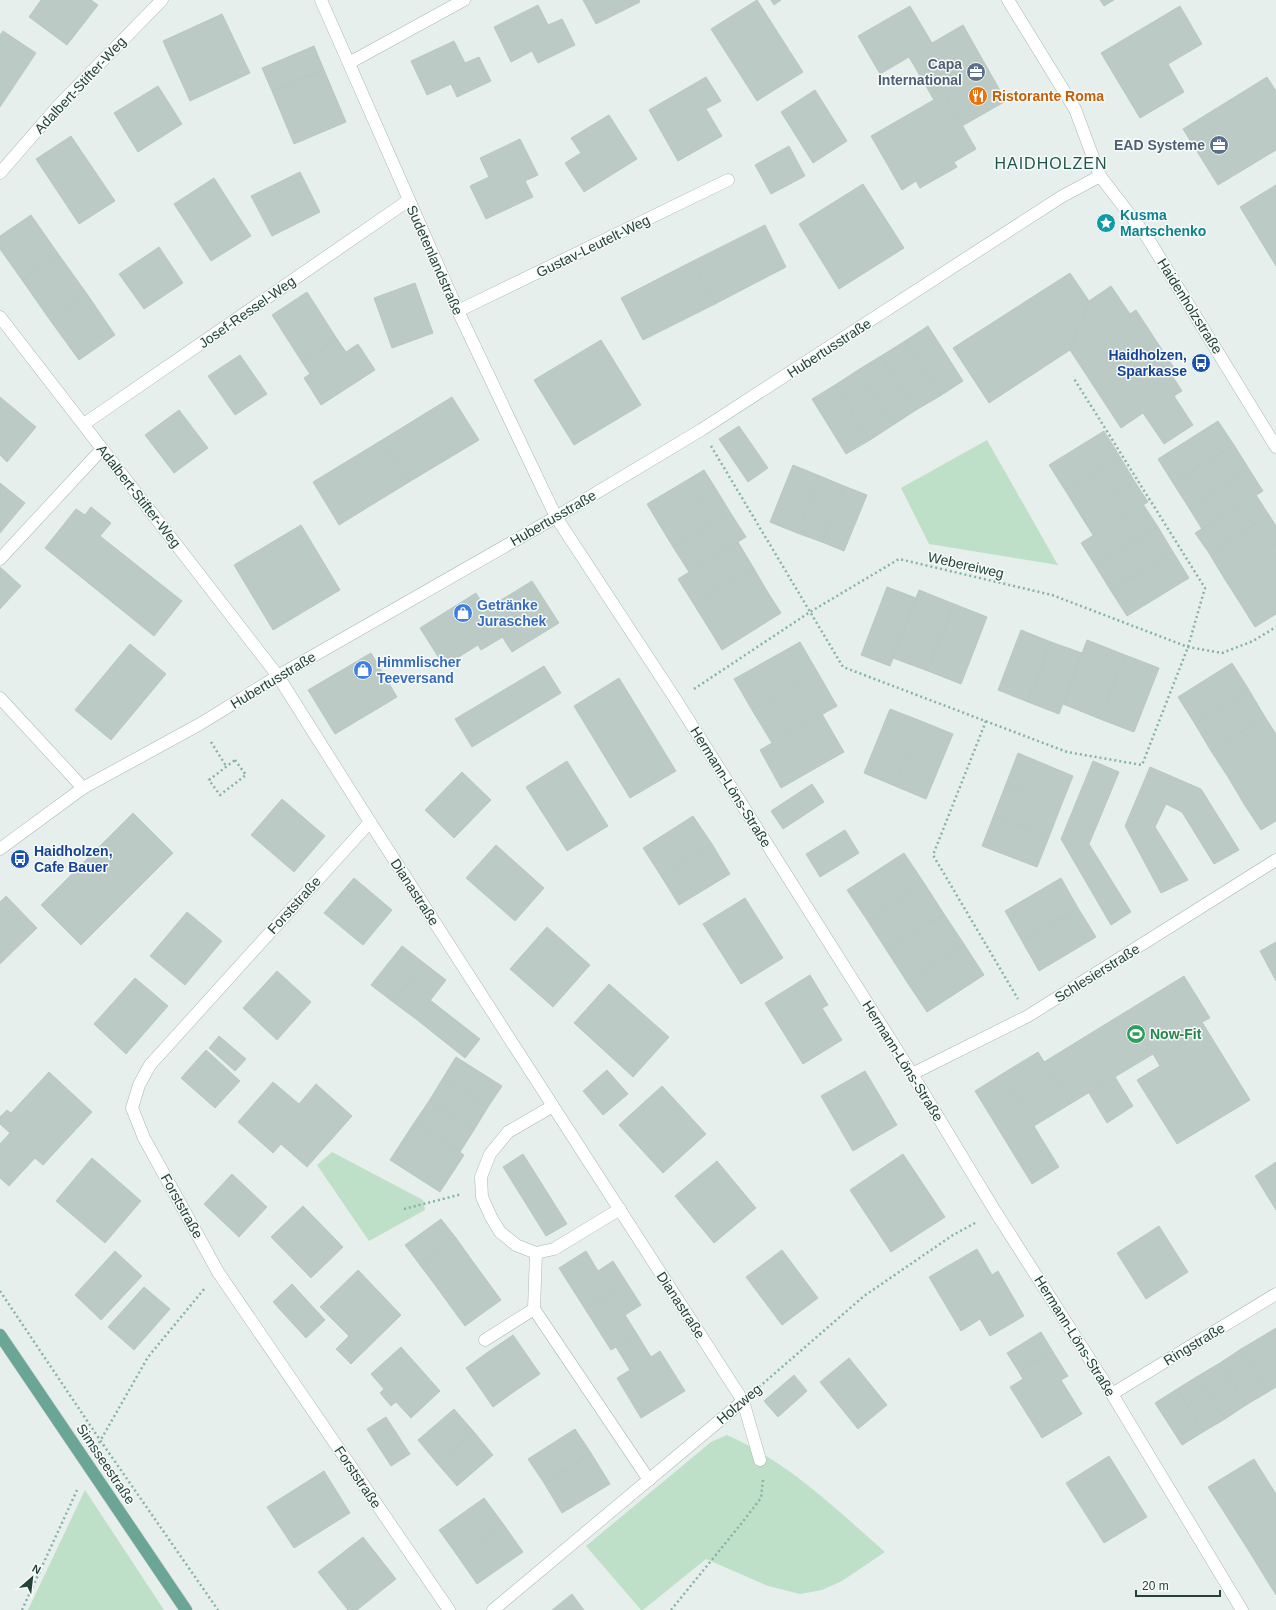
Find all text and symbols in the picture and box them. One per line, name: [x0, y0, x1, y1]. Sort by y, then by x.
street label: Adalbert-Stifter-Weg: [31, 33, 129, 137]
place label: Capa International: [878, 56, 962, 88]
office icon: Capa International: [965, 61, 987, 83]
restaurant icon: Ristorante Roma: [967, 85, 989, 107]
place label: Ristorante Roma: [992, 88, 1104, 104]
office icon: EAD Systeme: [1208, 134, 1230, 156]
place label: EAD Systeme: [1114, 137, 1205, 153]
district label: HAIDHOLZEN: [994, 155, 1108, 172]
street label: Sudetenlandstraße: [404, 203, 466, 317]
place label: Kusma Martschenko: [1120, 207, 1206, 239]
street label: Gustav-Leutelt-Weg: [534, 212, 652, 280]
place icon: Kusma Martschenko: [1095, 212, 1117, 234]
street label: Haidenholzstraße: [1154, 255, 1226, 357]
street label: Josef-Ressel-Weg: [196, 273, 298, 351]
street label: Hubertusstraße: [784, 315, 874, 381]
place label: Haidholzen, Sparkasse: [1108, 347, 1187, 379]
bus stop icon: Haidholzen, Sparkasse: [1190, 352, 1212, 374]
street label: Adalbert-Stifter-Weg: [94, 441, 184, 551]
street label: Hubertusstraße: [507, 487, 599, 549]
street label: Webereiweg: [926, 548, 1006, 582]
place label: Getränke Juraschek: [477, 597, 546, 629]
shop icon: Getränke Juraschek: [452, 602, 474, 624]
street label: Hubertusstraße: [228, 648, 319, 712]
place label: Himmlischer Teeversand: [377, 654, 462, 686]
shop icon: Himmlischer Teeversand: [352, 659, 374, 681]
street label: Hermann-Löns-Straße: [687, 724, 775, 850]
place label: Haidholzen, Cafe Bauer: [34, 843, 113, 875]
bus stop icon: Haidholzen, Cafe Bauer: [9, 848, 31, 870]
street label: Dianastraße: [388, 856, 443, 929]
street label: Forststraße: [264, 873, 324, 937]
street label: Schlesierstraße: [1052, 940, 1143, 1006]
street label: Hermann-Löns-Straße: [859, 998, 947, 1124]
sports icon: Now-Fit: [1125, 1023, 1147, 1045]
place label: Now-Fit: [1150, 1026, 1202, 1042]
street label: Forststraße: [158, 1171, 206, 1241]
street label: Dianastraße: [654, 1269, 709, 1342]
street label: Hermann-Löns-Straße: [1031, 1273, 1119, 1399]
street label: Ringstraße: [1161, 1319, 1228, 1368]
street label: Holzweg: [713, 1381, 765, 1427]
street label: Simsseestraße: [73, 1421, 139, 1507]
street label: Forststraße: [331, 1443, 385, 1511]
north arrow: [12, 1558, 52, 1598]
text: N: [30, 1562, 43, 1576]
scale bar: [1136, 1572, 1220, 1598]
text: 20 m: [1142, 1579, 1169, 1593]

